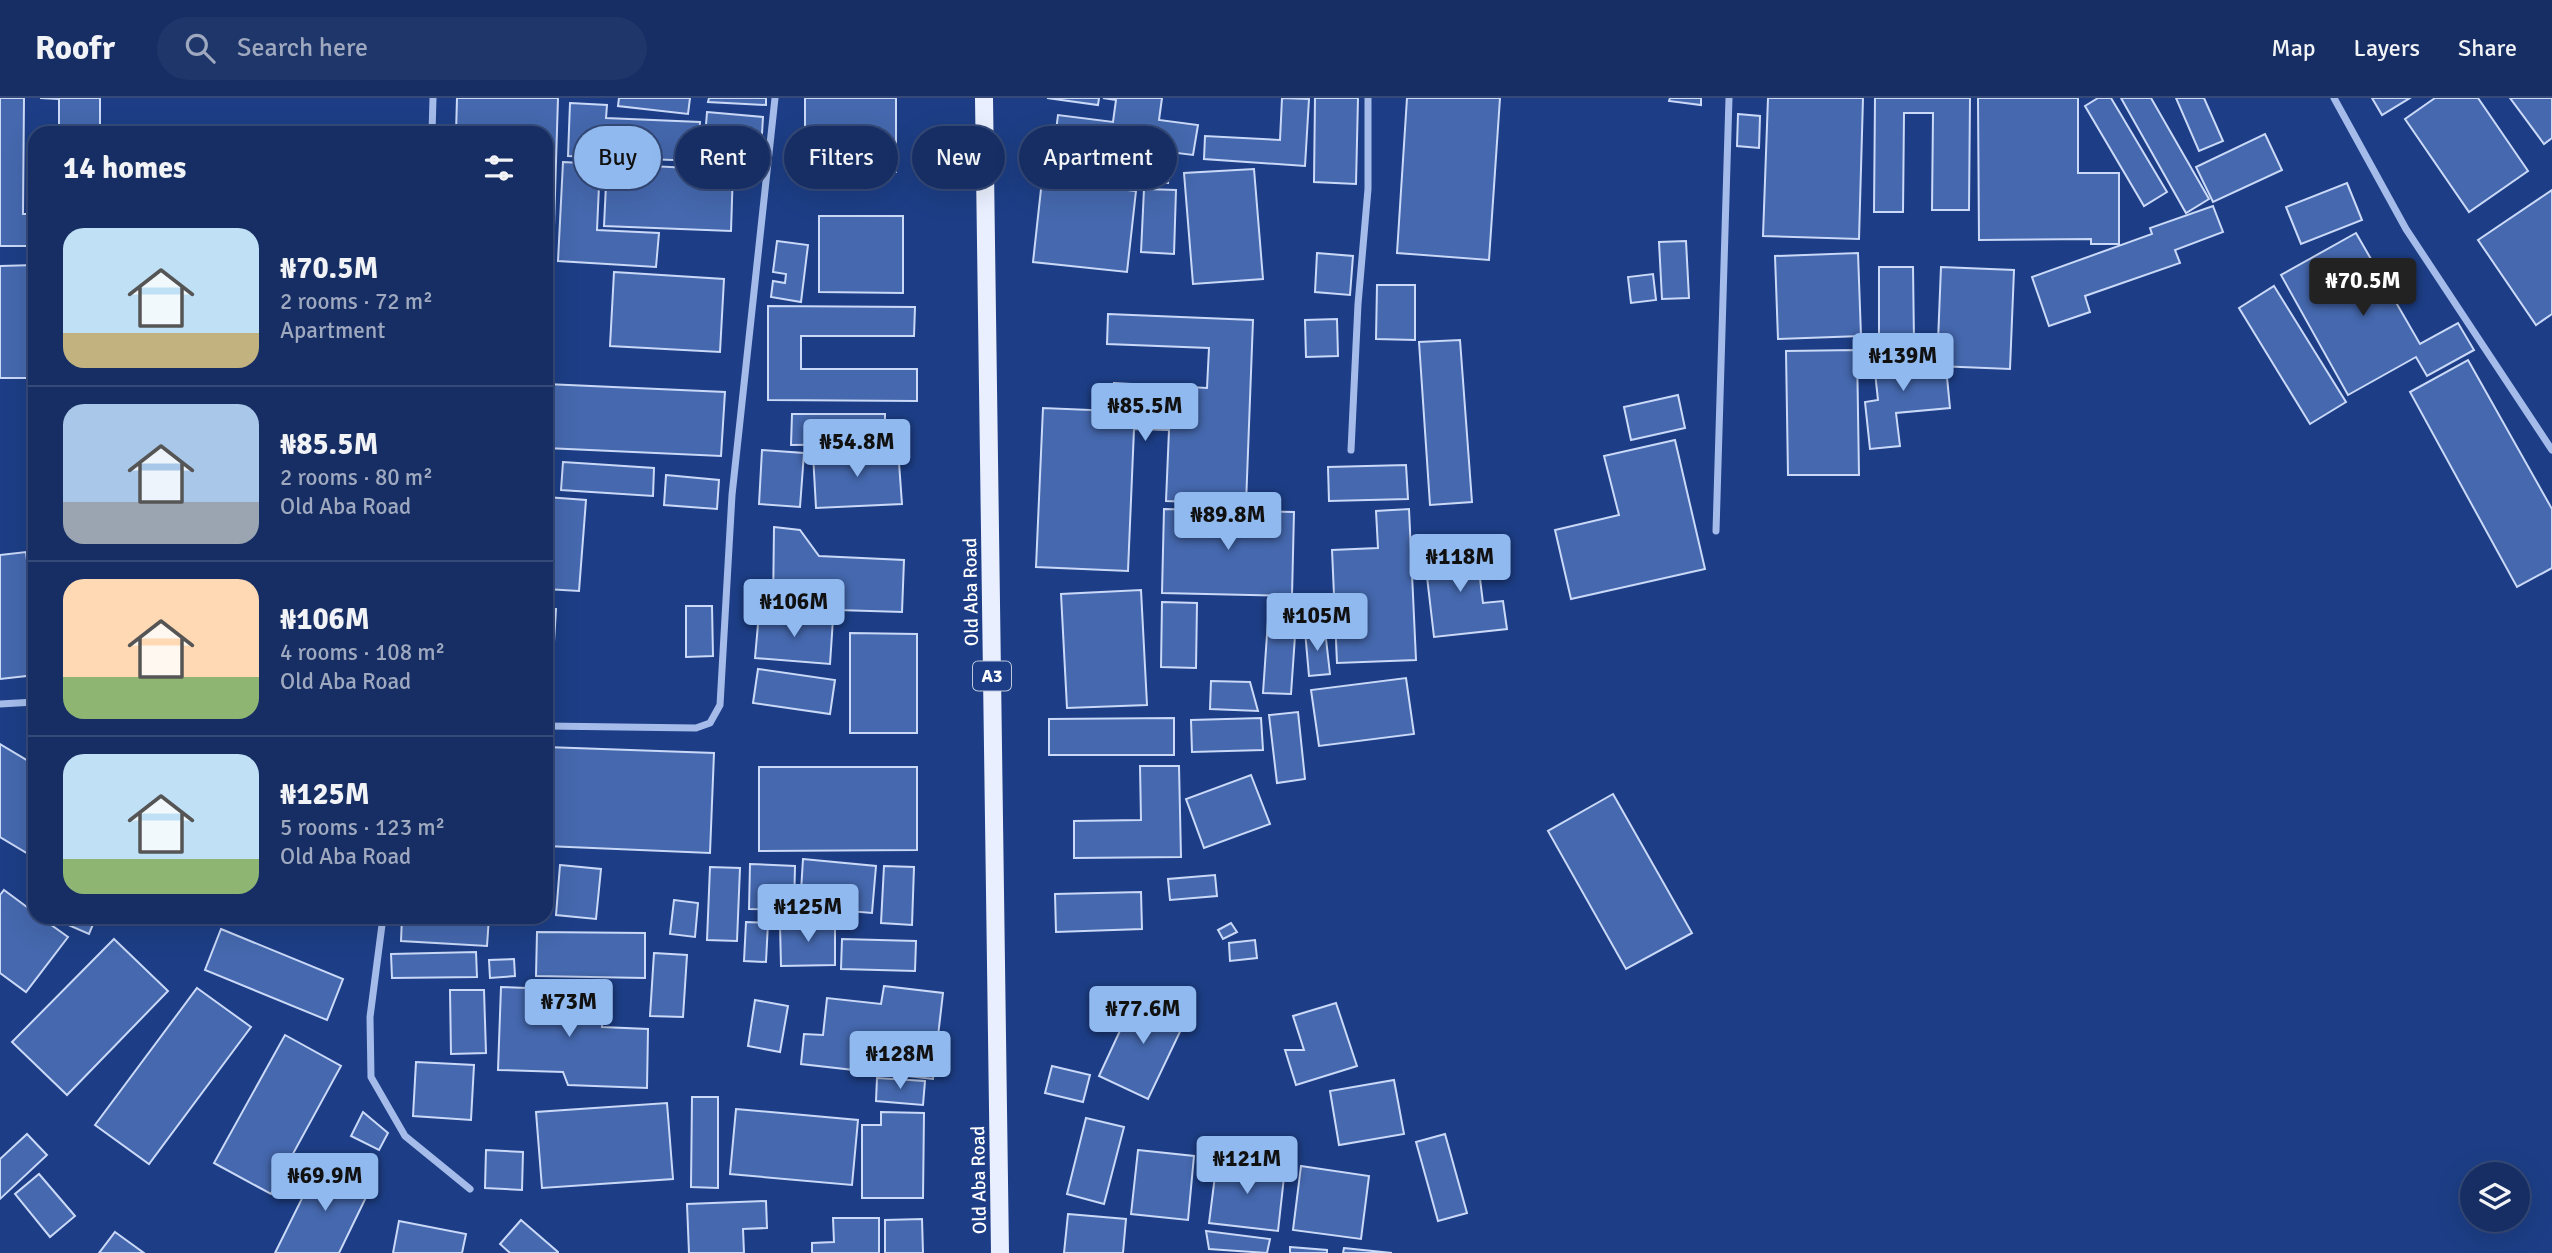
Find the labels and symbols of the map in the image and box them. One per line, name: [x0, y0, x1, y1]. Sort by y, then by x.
pin: ₦70.5M: [2306, 258, 2420, 318]
pin: ₦139M: [1854, 334, 1952, 393]
pin: ₦85.5M: [1088, 384, 1202, 443]
pin: ₦54.8M: [800, 420, 914, 479]
pin: ₦89.8M: [1171, 492, 1285, 552]
pin: ₦118M: [1411, 534, 1509, 594]
street label: Old Aba Road: [958, 538, 984, 646]
pin: ₦106M: [745, 580, 843, 639]
pin: ₦105M: [1268, 594, 1366, 653]
road number: A3: [973, 662, 1011, 690]
pin: ₦125M: [759, 884, 857, 944]
pin: ₦73M: [528, 979, 610, 1039]
pin: ₦77.6M: [1086, 986, 1200, 1046]
pin: ₦128M: [851, 1032, 949, 1091]
street label: Old Aba Road: [966, 1126, 992, 1234]
pin: ₦121M: [1198, 1136, 1296, 1196]
pin: ₦69.9M: [268, 1154, 382, 1213]

